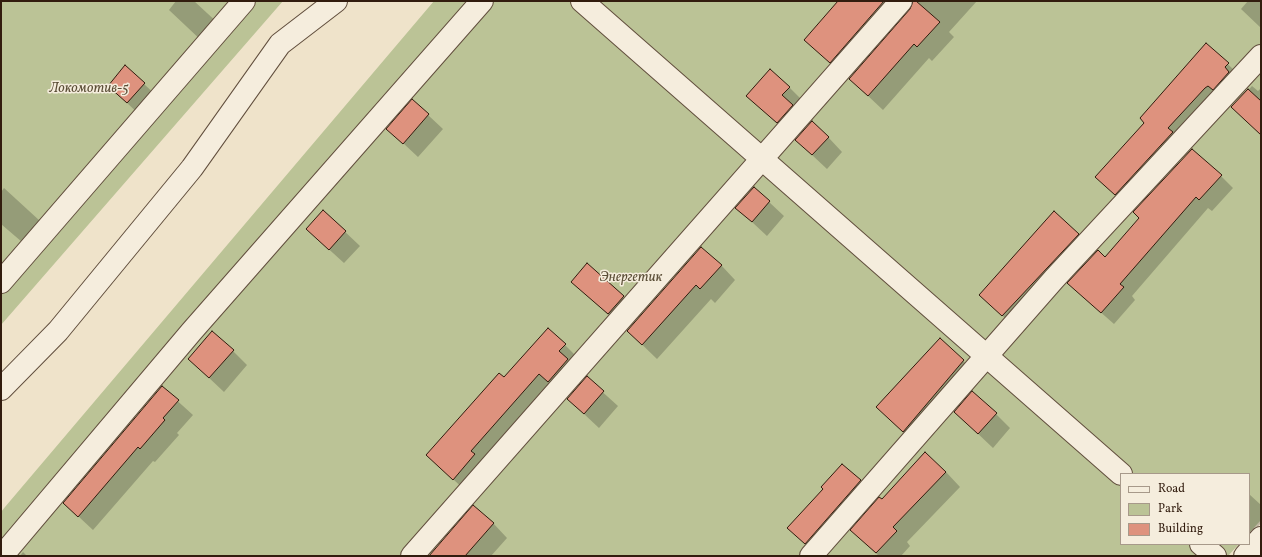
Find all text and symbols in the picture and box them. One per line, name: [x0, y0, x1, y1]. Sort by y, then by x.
park label: Локомотив-5: [49, 81, 129, 97]
park label: Энергетик: [600, 270, 662, 286]
legend: [1120, 473, 1250, 545]
text: Road: [1158, 481, 1185, 497]
text: Park: [1158, 501, 1183, 517]
text: Building: [1158, 521, 1203, 537]

